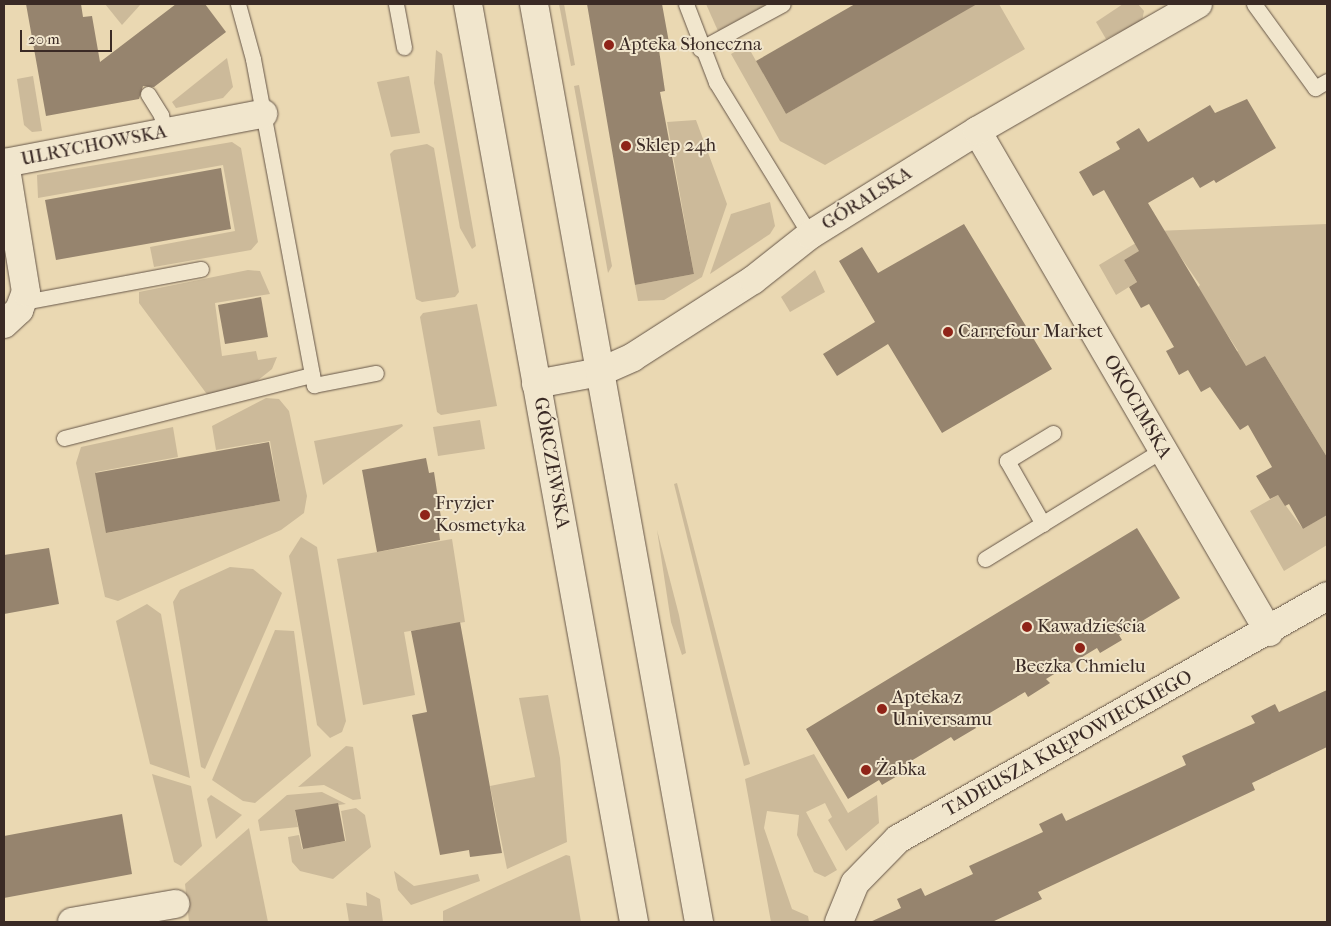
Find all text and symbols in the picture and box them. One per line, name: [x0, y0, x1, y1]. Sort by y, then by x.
scale bar: [22, 20, 115, 52]
text: 20 m: [28, 30, 60, 48]
place label: Apteka Słoneczna: [619, 34, 762, 56]
marker: Apteka Słoneczna: [603, 39, 615, 51]
street label: ULRYCHOWSKA: [19, 121, 169, 171]
place label: Sklep 24h: [636, 135, 716, 157]
marker: Sklep 24h: [620, 140, 632, 152]
street label: GÓRALSKA: [818, 162, 916, 236]
place label: Carrefour Market: [958, 321, 1103, 343]
marker: Carrefour Market: [942, 326, 954, 338]
street label: OKOCIMSKA: [1098, 351, 1176, 463]
street label: GÓRCZEWSKA: [528, 395, 574, 531]
place label: Fryzjer Kosmetyka: [435, 493, 525, 537]
marker: Fryzjer Kosmetyka: [419, 509, 431, 521]
place label: Kawadzieścia: [1037, 616, 1146, 638]
marker: Kawadzieścia: [1021, 621, 1033, 633]
marker: Beczka Chmielu: [1074, 642, 1086, 654]
place label: Beczka Chmielu: [1014, 656, 1146, 678]
street label: TADEUSZA KRĘPOWIECKIEGO: [939, 666, 1197, 822]
place label: Apteka z Universamu: [892, 687, 992, 731]
marker: Apteka z Universamu: [876, 703, 888, 715]
place label: Żabka: [876, 759, 926, 781]
marker: Żabka: [860, 764, 872, 776]

